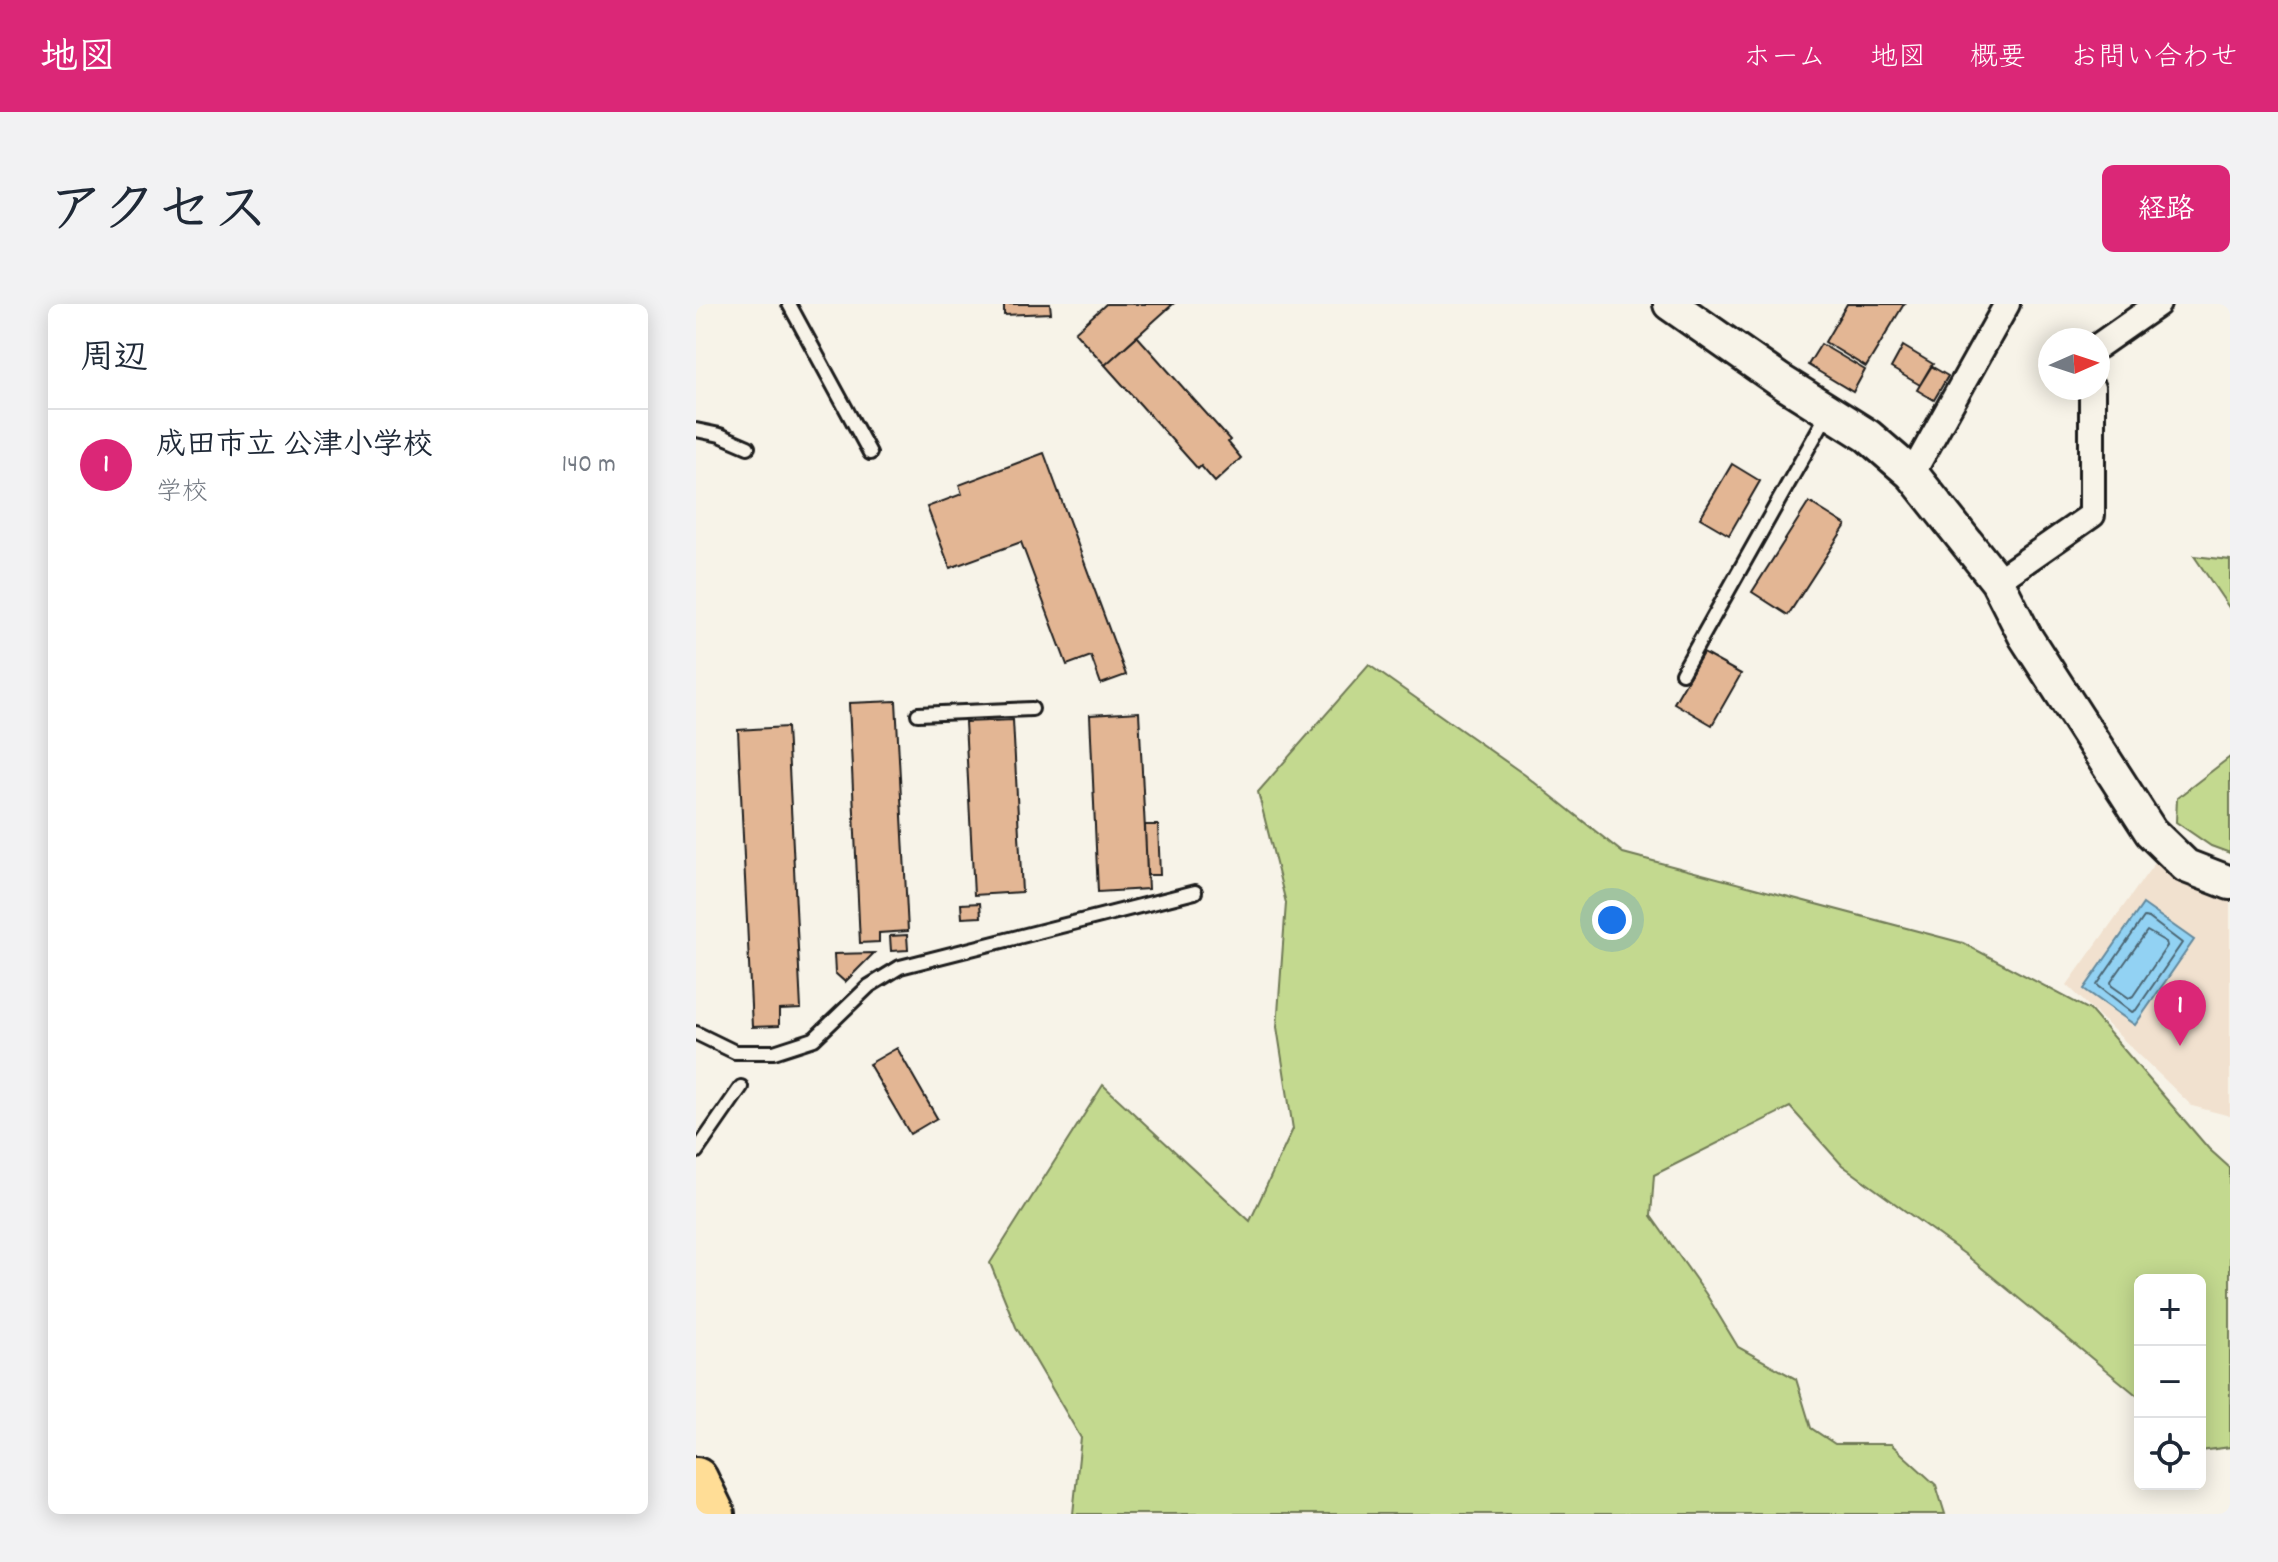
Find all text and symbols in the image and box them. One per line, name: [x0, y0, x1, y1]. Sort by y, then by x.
text: 地図: [40, 33, 116, 88]
text: ホーム: [1743, 40, 1826, 80]
text: 地図: [1870, 40, 1926, 80]
text: 概要: [1970, 40, 2026, 80]
text: お問い合わせ: [2070, 40, 2238, 80]
button: 経路: [2102, 165, 2230, 252]
text: アクセス: [48, 175, 269, 255]
north arrow: [2038, 328, 2110, 400]
text: 周辺: [80, 336, 148, 385]
text: 成田市立 公津小学校: [156, 426, 433, 469]
text: 1: [103, 447, 109, 484]
text: 140 m: [562, 447, 616, 484]
text: 学校: [156, 475, 208, 512]
your location: [1592, 900, 1632, 940]
pin: 1: [2154, 980, 2206, 1046]
map controls: [2134, 1274, 2206, 1490]
button: +: [2134, 1274, 2206, 1346]
button: −: [2134, 1346, 2206, 1418]
button: locate: [2134, 1418, 2206, 1490]

